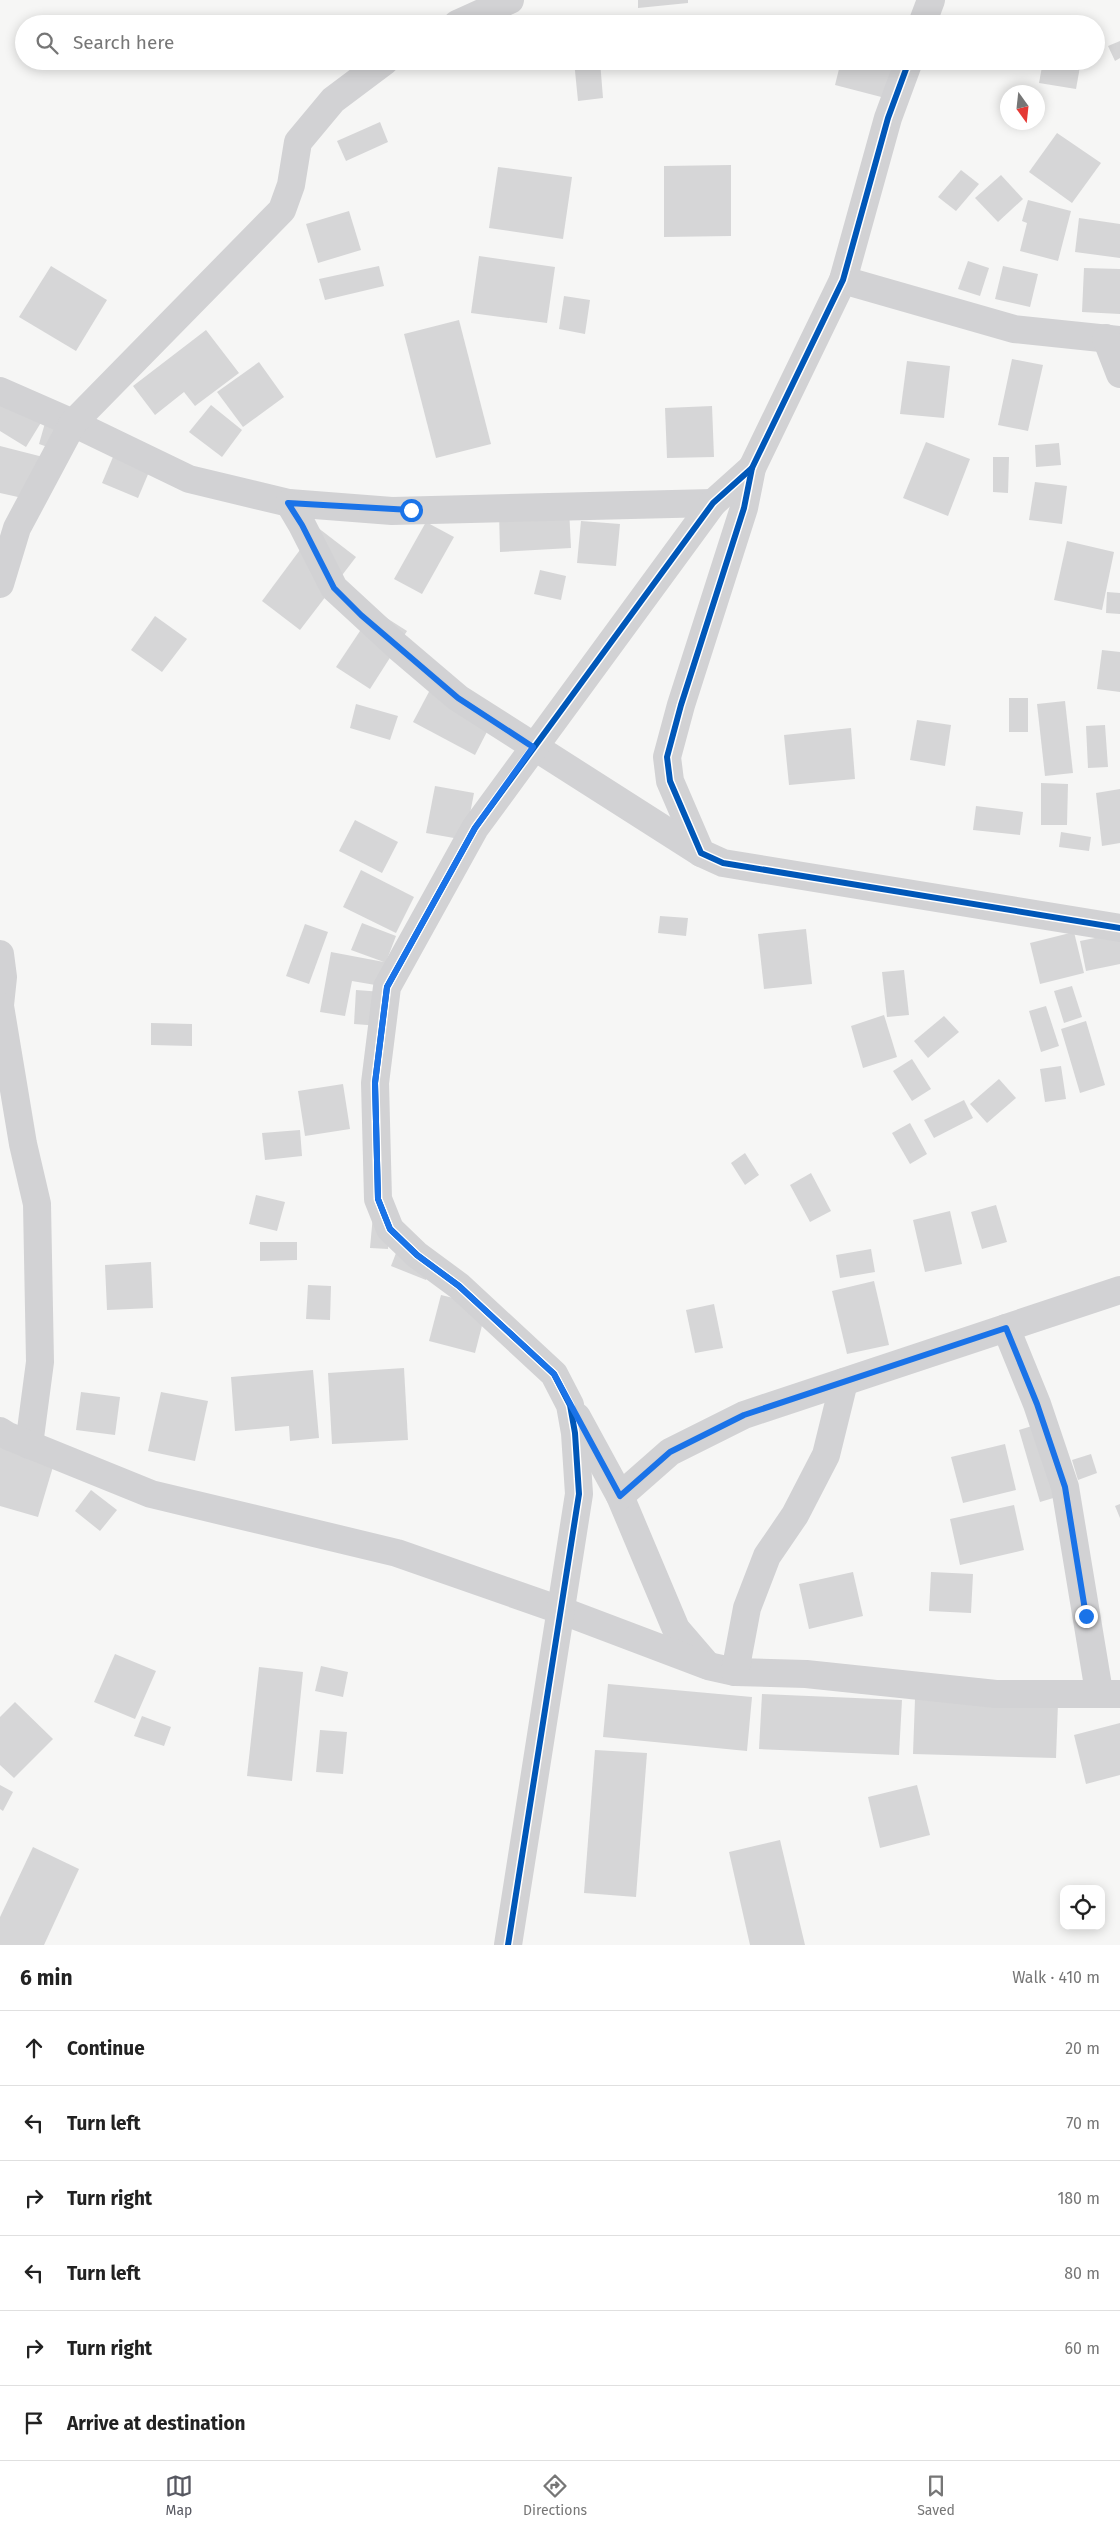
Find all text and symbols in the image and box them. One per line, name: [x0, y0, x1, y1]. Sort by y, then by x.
search box: [15, 15, 1105, 70]
icon: search: [33, 29, 61, 57]
text: Search here: [73, 31, 174, 54]
north arrow: [1000, 85, 1045, 130]
route start: [400, 499, 423, 522]
route end: [1075, 1605, 1098, 1628]
map controls: [1060, 1885, 1105, 1930]
button: locate: [1060, 1885, 1105, 1930]
text: 6 min: [20, 1965, 73, 1991]
text: Walk · 410 m: [1012, 1968, 1100, 1987]
icon: ahead: [20, 2034, 48, 2062]
text: Continue: [67, 2037, 145, 2060]
text: 20 m: [1065, 2039, 1100, 2058]
icon: left: [20, 2109, 48, 2137]
text: Turn left: [67, 2112, 141, 2135]
text: 70 m: [1066, 2114, 1100, 2133]
icon: right: [20, 2184, 48, 2212]
text: Turn right: [67, 2187, 152, 2210]
text: 180 m: [1057, 2189, 1100, 2208]
icon: left: [20, 2259, 48, 2287]
text: Turn left: [67, 2262, 141, 2285]
text: 80 m: [1064, 2264, 1100, 2283]
icon: right: [20, 2334, 48, 2362]
text: Turn right: [67, 2337, 152, 2360]
text: 60 m: [1065, 2339, 1100, 2358]
icon: arrive: [20, 2409, 48, 2437]
text: Arrive at destination: [67, 2412, 246, 2435]
tab: Map: [165, 2472, 193, 2519]
tab: Directions: [523, 2472, 587, 2519]
tab: Saved: [917, 2472, 955, 2519]

